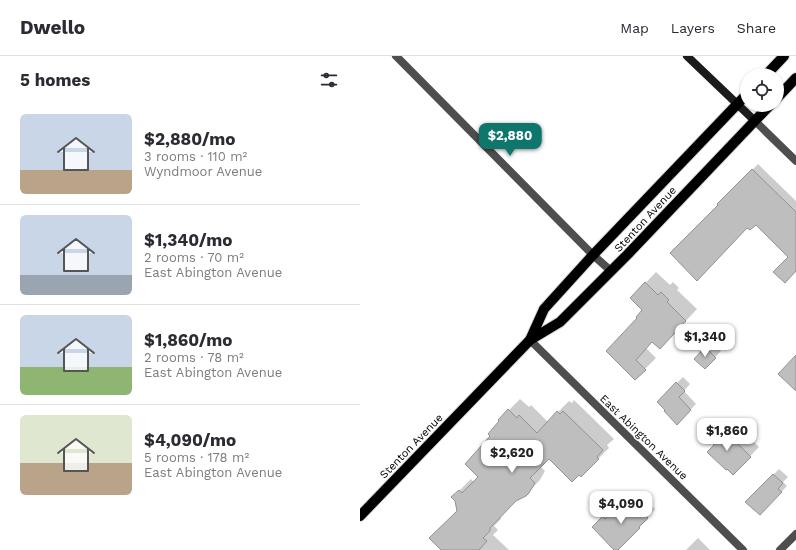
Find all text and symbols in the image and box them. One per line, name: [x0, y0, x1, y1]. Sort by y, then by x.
text: Dwello: [20, 16, 85, 39]
text: Map: [620, 20, 649, 36]
text: Layers: [671, 20, 715, 36]
text: Share: [737, 20, 776, 36]
map controls: [740, 68, 784, 112]
button: locate: [740, 68, 784, 112]
icon: filters: [318, 69, 340, 91]
text: 5 homes: [20, 70, 90, 90]
pin: $2,880: [477, 123, 543, 157]
text: $2,880: [488, 128, 532, 143]
text: $2,880/mo: [144, 129, 235, 149]
icon: home: [52, 130, 100, 178]
text: 3 rooms · 110 m²: [144, 149, 247, 164]
text: Wyndmoor Avenue: [144, 164, 262, 179]
street label: Stenton Avenue: [612, 184, 679, 255]
text: $1,340/mo: [144, 230, 232, 250]
icon: home: [52, 231, 100, 279]
text: 2 rooms · 70 m²: [144, 250, 244, 265]
text: East Abington Avenue: [144, 265, 282, 280]
pin: $1,340: [672, 324, 738, 358]
text: $1,340: [684, 329, 726, 344]
text: $1,860/mo: [144, 330, 232, 350]
icon: home: [52, 331, 100, 379]
text: 2 rooms · 78 m²: [144, 350, 244, 365]
text: East Abington Avenue: [144, 365, 282, 380]
street label: East Abington Avenue: [597, 392, 690, 483]
street label: Stenton Avenue: [377, 411, 446, 481]
pin: $1,860: [694, 418, 760, 452]
text: $1,860: [706, 423, 748, 438]
text: $4,090/mo: [144, 430, 236, 450]
icon: home: [52, 431, 100, 479]
pin: $2,620: [479, 440, 545, 474]
text: $2,620: [490, 445, 534, 460]
text: 5 rooms · 178 m²: [144, 450, 249, 465]
text: East Abington Avenue: [144, 465, 282, 480]
pin: $4,090: [588, 491, 654, 525]
text: $4,090: [598, 496, 644, 511]

